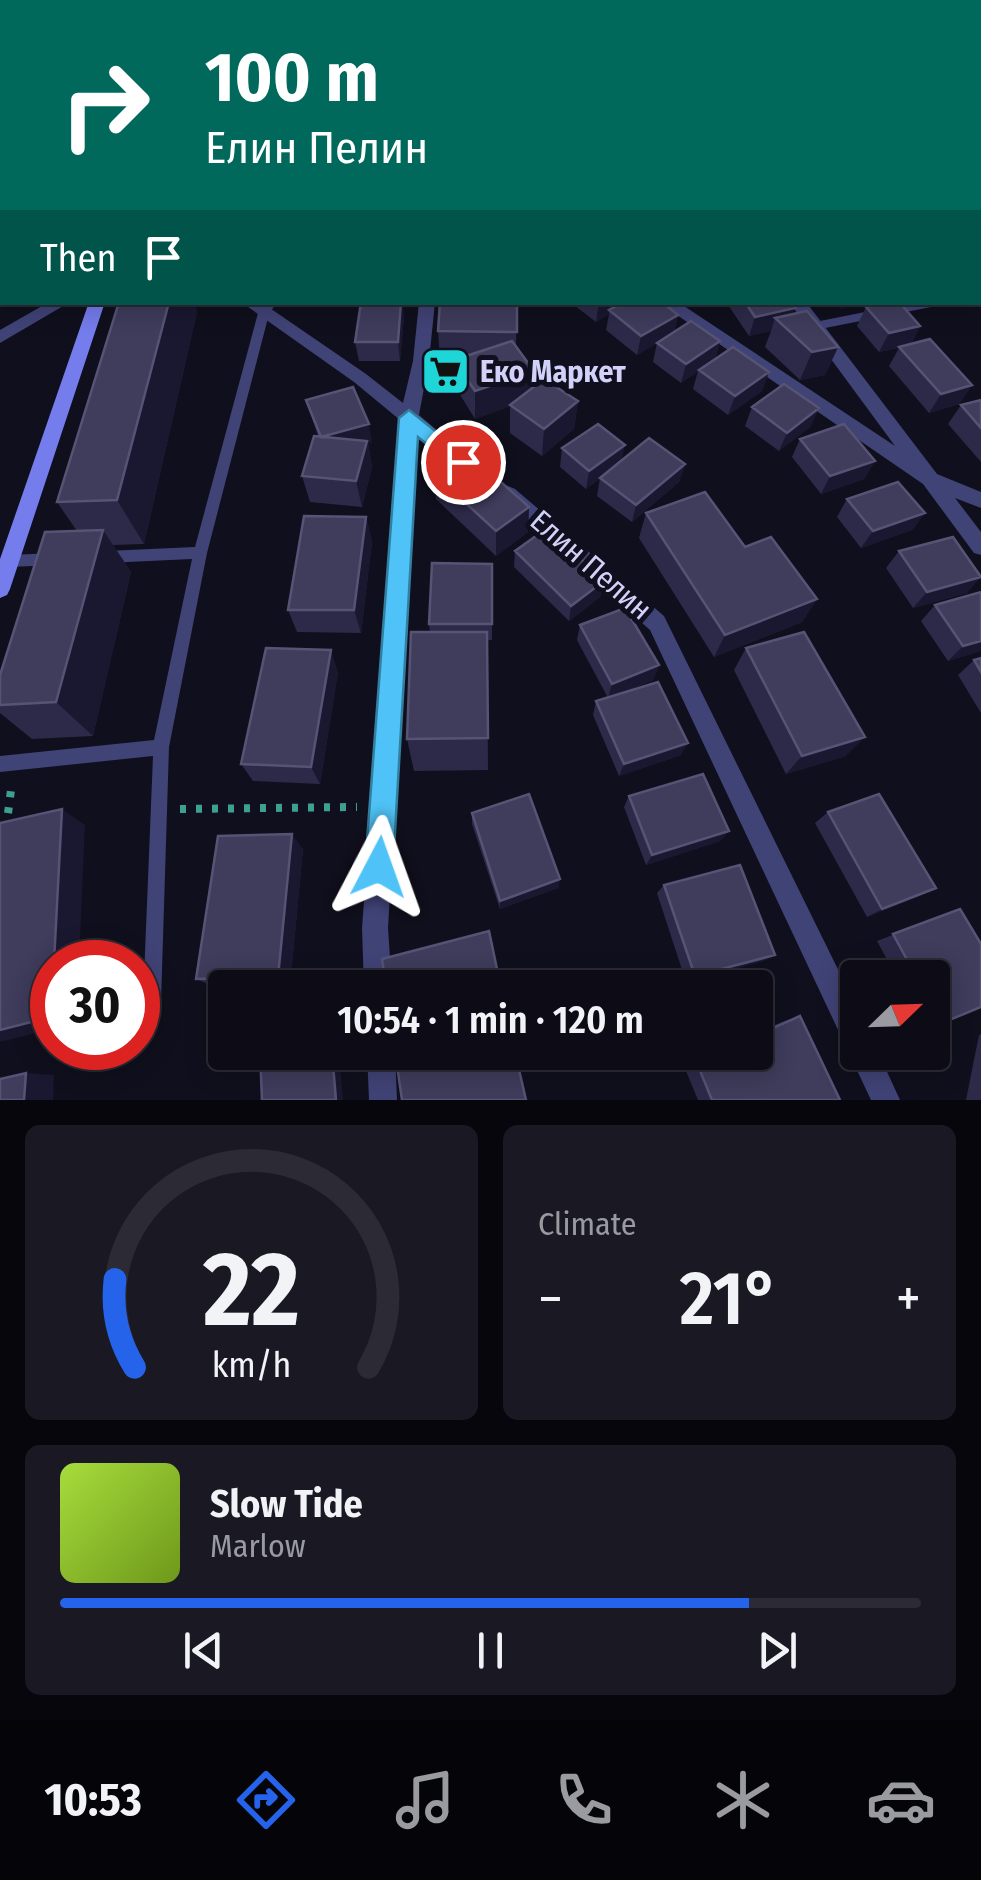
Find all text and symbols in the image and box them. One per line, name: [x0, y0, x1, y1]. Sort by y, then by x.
text: 100 m: [205, 36, 379, 120]
icon: right: [40, 40, 170, 170]
text: Елин Пелин: [205, 121, 428, 175]
icon: arrive: [136, 230, 191, 285]
text: Then: [40, 235, 116, 281]
supermarket icon: Еко Маркет: [419, 346, 471, 398]
place label: Еко Маркет: [480, 354, 627, 390]
pin: [421, 420, 506, 505]
icon: arrive: [436, 435, 491, 490]
street label: Елин Пелин: [523, 503, 659, 627]
position arrow: [327, 815, 431, 919]
speed limit sign: 30: [30, 940, 160, 1070]
north arrow: [840, 960, 950, 1070]
map controls: [840, 960, 950, 1070]
text: 10:54 · 1 min · 120 m: [337, 997, 644, 1043]
text: Climate: [538, 1205, 637, 1243]
text: 22: [202, 1228, 300, 1353]
text: 21°: [680, 1254, 779, 1344]
text: −: [538, 1266, 563, 1332]
text: +: [896, 1266, 921, 1332]
text: km/h: [212, 1344, 291, 1386]
text: Slow Tide: [210, 1481, 363, 1527]
text: Marlow: [210, 1527, 306, 1565]
icon: previous: [176, 1623, 231, 1678]
icon: pause: [463, 1623, 518, 1678]
icon: next: [750, 1623, 805, 1678]
icon: directions: [231, 1765, 301, 1835]
icon: music: [390, 1765, 460, 1835]
icon: phone: [549, 1765, 619, 1835]
icon: climate: [708, 1765, 778, 1835]
icon: car: [866, 1765, 936, 1835]
text: 10:53: [44, 1773, 142, 1827]

